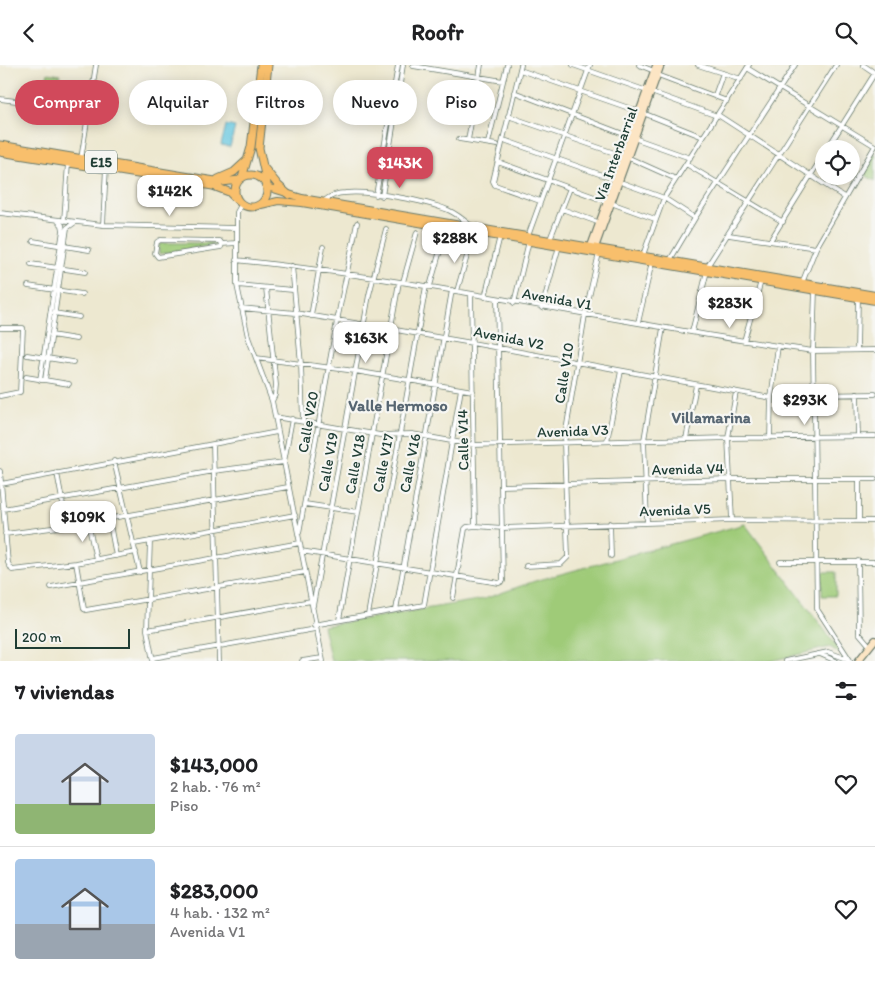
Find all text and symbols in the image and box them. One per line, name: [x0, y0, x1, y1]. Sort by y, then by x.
icon: back: [15, 19, 43, 47]
text: Roofr: [411, 19, 464, 46]
icon: search: [832, 19, 860, 47]
chip: Comprar: [15, 80, 119, 125]
chip: Alquilar: [129, 80, 227, 125]
chip: Filtros: [237, 80, 323, 125]
chip: Nuevo: [333, 80, 417, 125]
chip: Piso: [427, 80, 495, 125]
street label: Vía Interbarrial: [591, 104, 642, 204]
map controls: [815, 140, 860, 185]
button: locate: [815, 140, 860, 185]
pin: $143K: [365, 147, 435, 189]
road number: E15: [85, 150, 117, 173]
text: $143K: [378, 153, 422, 172]
pin: $142K: [135, 175, 205, 217]
text: $142K: [148, 181, 192, 200]
pin: $288K: [420, 221, 490, 264]
text: $288K: [433, 228, 477, 247]
street label: Avenida V1: [521, 284, 593, 314]
pin: $283K: [695, 287, 765, 329]
text: $283K: [708, 293, 752, 312]
pin: $163K: [331, 321, 401, 364]
street label: Avenida V2: [472, 322, 546, 354]
text: $163K: [345, 328, 387, 347]
street label: Calle V10: [550, 341, 578, 405]
pin: $293K: [770, 383, 840, 426]
street label: Calle V20: [294, 390, 322, 454]
text: $293K: [783, 390, 827, 409]
district label: Valle Hermoso: [348, 396, 448, 415]
district label: Villamarina: [671, 408, 751, 427]
street label: Calle V14: [453, 409, 473, 471]
street label: Avenida V3: [537, 421, 609, 441]
street label: Calle V19: [314, 431, 342, 493]
street label: Calle V17: [368, 431, 398, 494]
street label: Calle V16: [395, 432, 425, 494]
street label: Calle V18: [341, 433, 369, 495]
street label: Avenida V4: [652, 459, 724, 479]
street label: Avenida V5: [639, 500, 711, 520]
pin: $109K: [48, 501, 118, 543]
text: $109K: [61, 507, 105, 526]
scale bar: [15, 626, 130, 649]
text: 200 m: [22, 629, 62, 646]
icon: filters: [832, 677, 860, 705]
text: 7 viviendas: [15, 679, 114, 704]
text: $143,000: [170, 752, 258, 777]
icon: home: [55, 754, 115, 814]
icon: heart: [832, 770, 860, 798]
text: 2 hab. · 76 m²: [170, 777, 261, 796]
text: Piso: [170, 796, 198, 815]
text: $283,000: [170, 878, 258, 903]
icon: home: [55, 879, 115, 939]
icon: heart: [832, 895, 860, 923]
text: 4 hab. · 132 m²: [170, 903, 270, 922]
text: Avenida V1: [170, 922, 245, 941]

